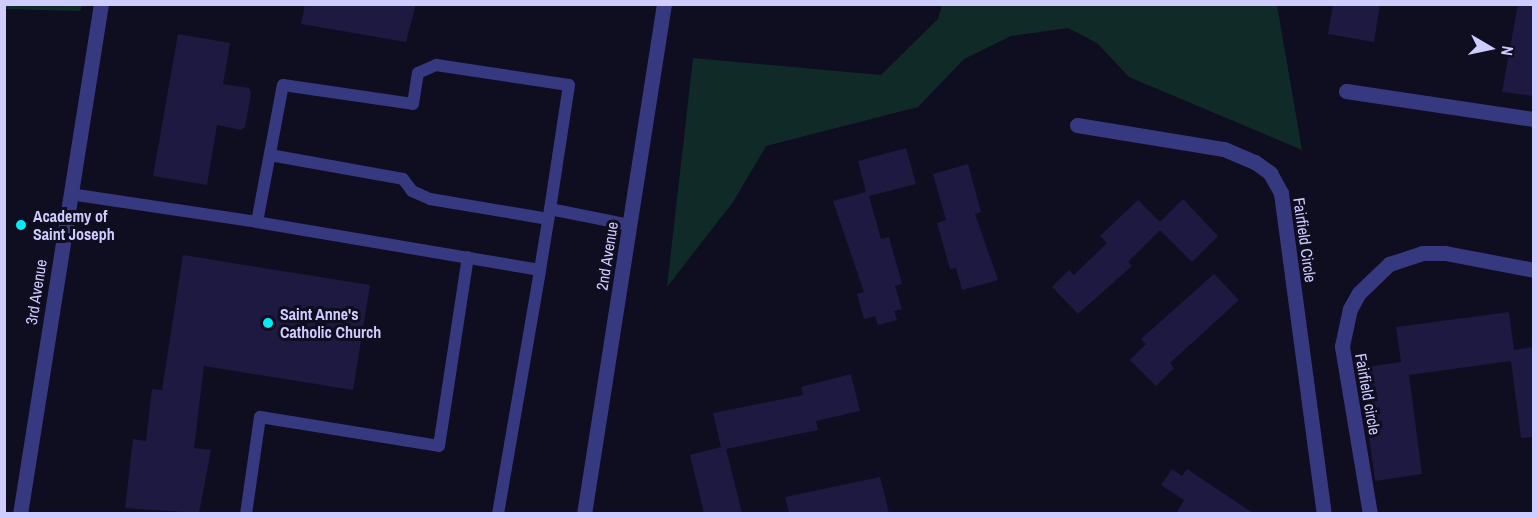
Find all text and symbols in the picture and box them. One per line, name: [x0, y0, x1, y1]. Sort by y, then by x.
north arrow: [1460, 18, 1520, 78]
text: N: [1496, 44, 1519, 57]
street label: Fairfield Circle: [1290, 196, 1320, 284]
place label: Academy of Saint Joseph: [33, 206, 115, 244]
marker: Academy of Saint Joseph: [14, 218, 28, 232]
street label: 2nd Avenue: [592, 220, 622, 292]
street label: 3rd Avenue: [21, 257, 51, 327]
place label: Saint Anne's Catholic Church: [280, 304, 381, 342]
marker: Saint Anne's Catholic Church: [261, 316, 275, 330]
street label: Fairfield circle: [1351, 352, 1385, 436]

